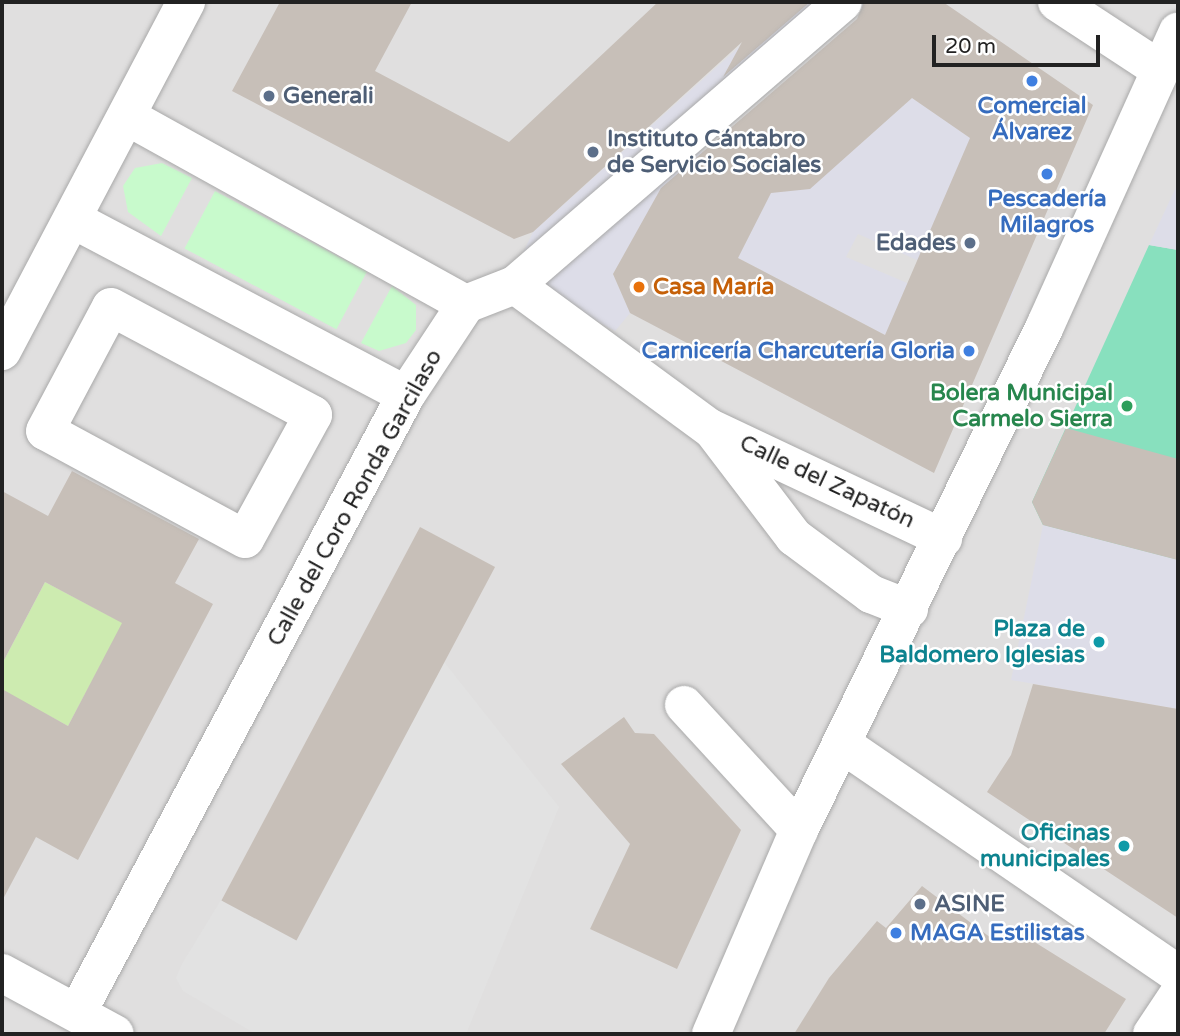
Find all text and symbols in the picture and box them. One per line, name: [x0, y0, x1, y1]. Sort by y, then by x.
scale bar: [935, 21, 1103, 65]
text: 20 m: [945, 34, 996, 59]
marker: Comercial Álvarez: [1024, 73, 1040, 89]
place label: Generali: [283, 82, 374, 110]
marker: Generali: [261, 88, 277, 104]
place label: Comercial Álvarez: [978, 92, 1086, 146]
place label: Instituto Cántabro de Servicio Sociales: [607, 125, 821, 179]
marker: Instituto Cántabro de Servicio Sociales: [585, 144, 601, 160]
marker: Pescadería Milagros: [1039, 166, 1055, 182]
place label: Pescadería Milagros: [987, 185, 1107, 239]
place label: Edades: [876, 229, 956, 257]
marker: Edades: [962, 235, 978, 251]
place label: Casa María: [653, 273, 774, 301]
marker: Casa María: [631, 279, 647, 295]
place label: Carnicería Charcutería Gloria: [642, 337, 955, 365]
marker: Carnicería Charcutería Gloria: [961, 343, 977, 359]
street label: Calle del Coro Ronda Garcilaso: [262, 345, 448, 651]
place label: Bolera Municipal Carmelo Sierra: [930, 379, 1113, 433]
marker: Bolera Municipal Carmelo Sierra: [1119, 398, 1135, 414]
street label: Calle del Zapatón: [735, 429, 919, 535]
place label: Plaza de Baldomero Iglesias: [879, 615, 1085, 669]
marker: Plaza de Baldomero Iglesias: [1091, 634, 1107, 650]
place label: Oficinas municipales: [980, 819, 1110, 873]
marker: Oficinas municipales: [1116, 838, 1132, 854]
place label: ASINE: [934, 890, 1005, 918]
marker: ASINE: [912, 896, 928, 912]
place label: MAGA Estilistas: [910, 919, 1085, 947]
marker: MAGA Estilistas: [888, 925, 904, 941]

